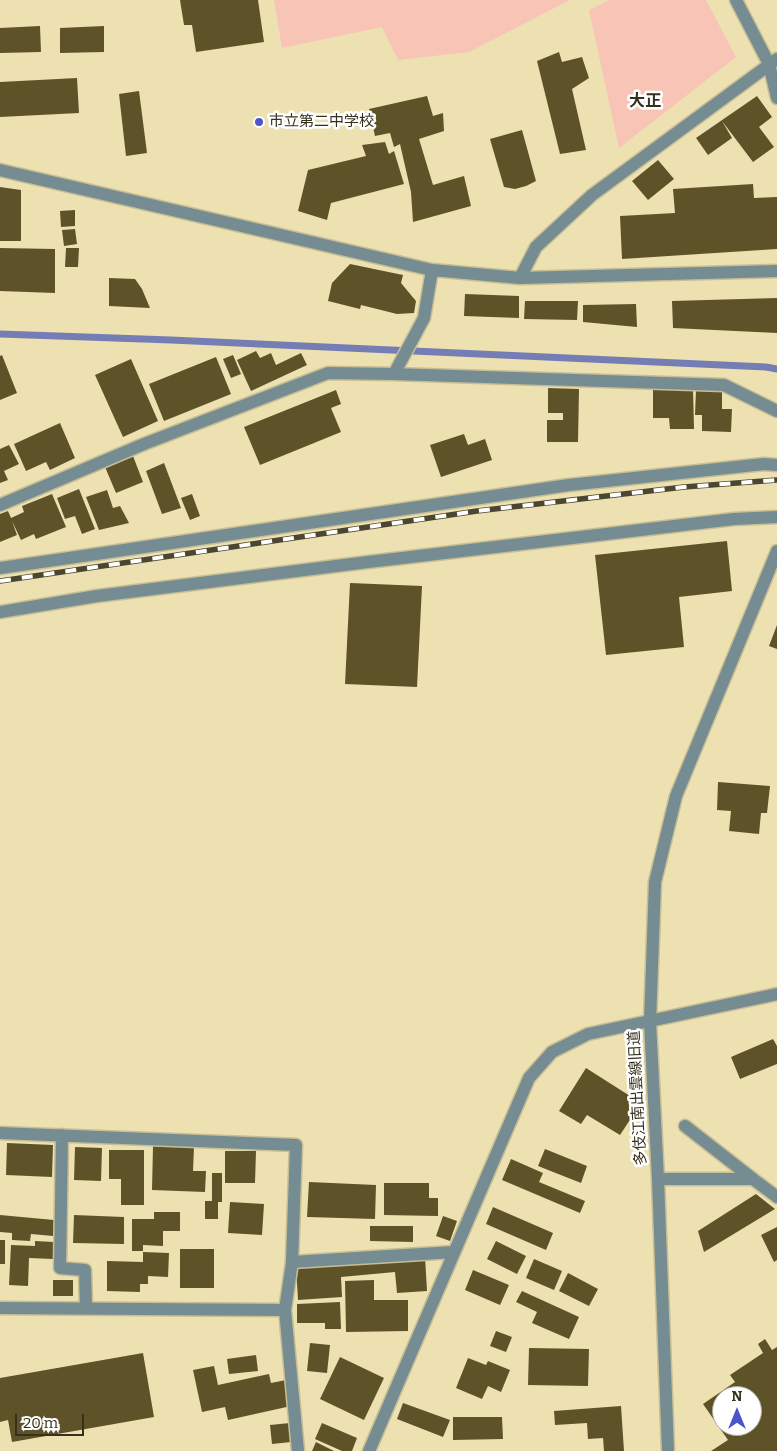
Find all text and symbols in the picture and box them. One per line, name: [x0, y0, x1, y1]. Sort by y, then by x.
district label: 大正: [629, 92, 661, 112]
place label: 市立第二中学校: [269, 113, 374, 131]
marker: 市立第二中学校: [253, 116, 265, 128]
street label: 多伎江南出雲線旧道: [625, 1030, 651, 1166]
north arrow: [712, 1386, 762, 1436]
text: N: [732, 1388, 742, 1405]
scale bar: [18, 1404, 86, 1436]
text: 20 m: [23, 1414, 58, 1432]

